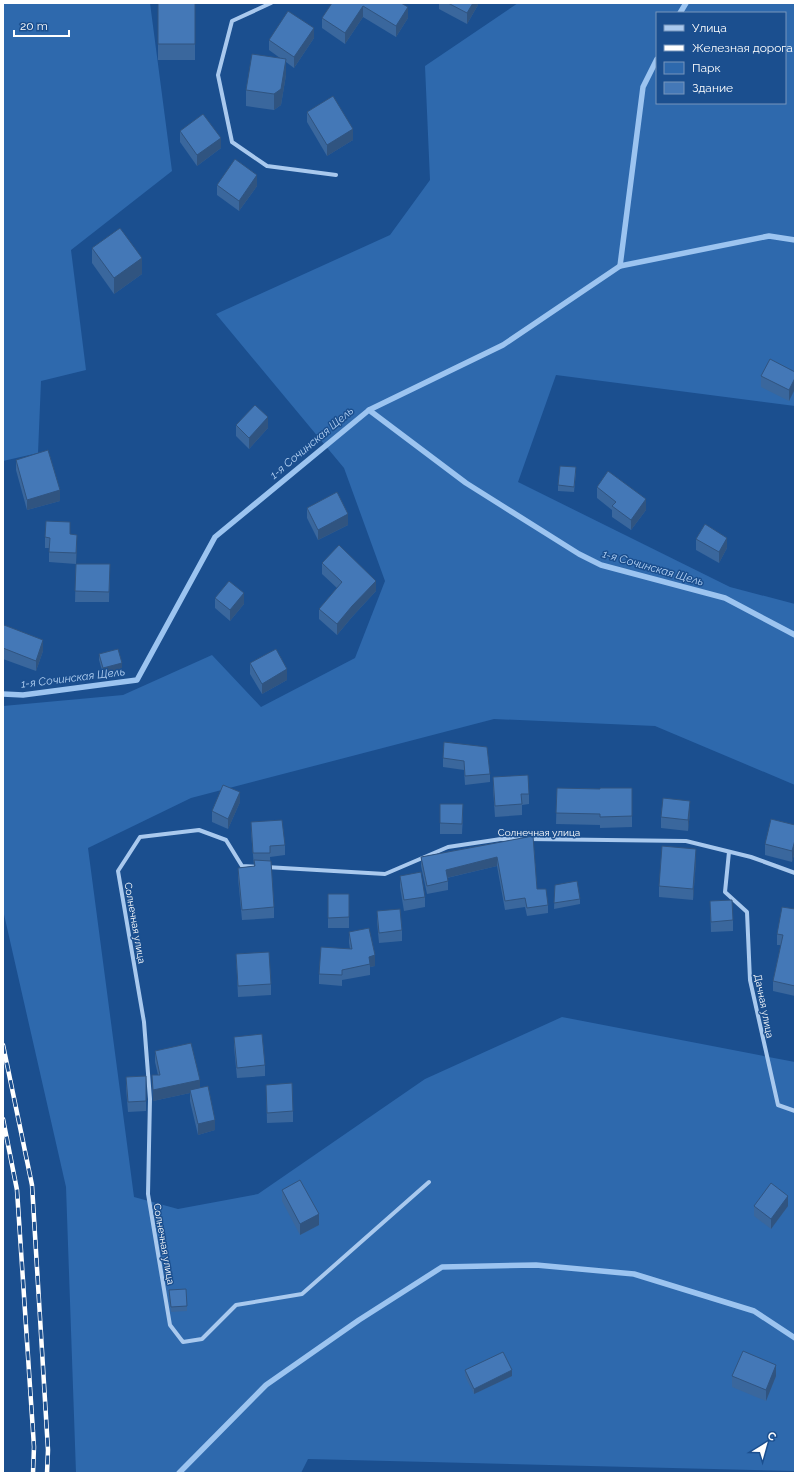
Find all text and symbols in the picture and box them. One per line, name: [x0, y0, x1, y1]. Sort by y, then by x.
scale bar: [14, 12, 69, 38]
legend: [656, 12, 786, 104]
text: 20 m: [20, 19, 48, 33]
text: Улица: [692, 21, 727, 35]
text: Железная дорога: [692, 41, 793, 55]
text: Парк: [692, 61, 721, 75]
text: Здание: [692, 81, 733, 95]
water label: 1-я Сочинская Щель: [268, 404, 356, 482]
water label: 1-я Сочинская Щель: [601, 547, 705, 589]
water label: 1-я Сочинская Щель: [20, 665, 126, 691]
street label: Солнечная улица: [498, 827, 580, 838]
street label: Солнечная улица: [122, 881, 148, 965]
street label: Дачная улица: [752, 973, 776, 1039]
street label: Солнечная улица: [151, 1202, 177, 1286]
north arrow: [746, 1424, 786, 1464]
text: С: [765, 1429, 779, 1444]

